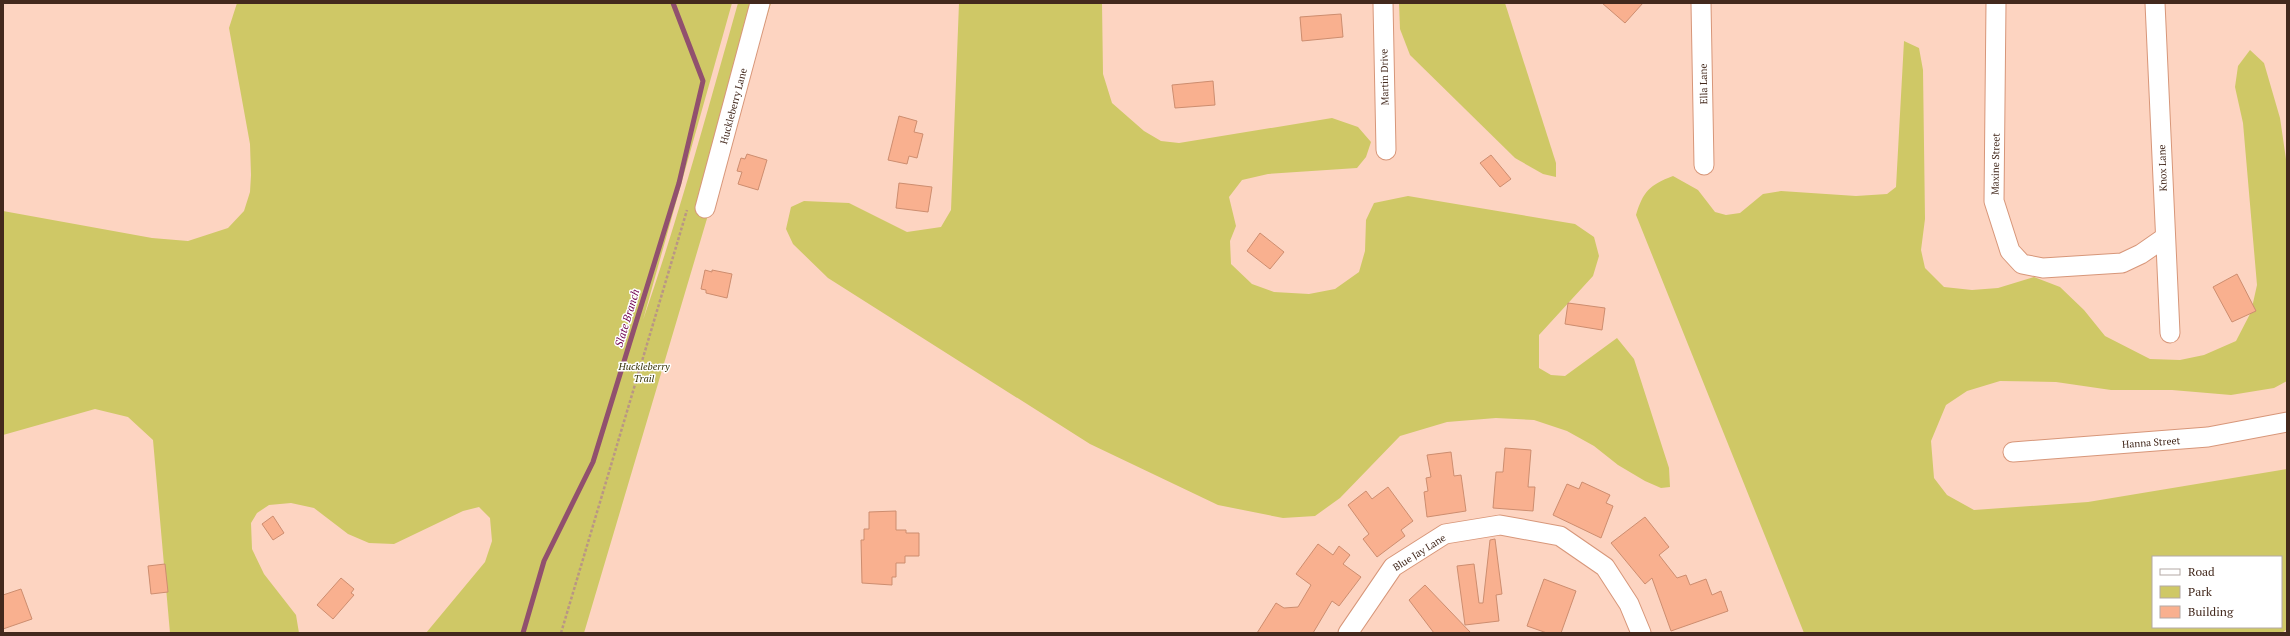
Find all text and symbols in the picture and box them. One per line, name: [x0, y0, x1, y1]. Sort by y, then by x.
street label: Martin Drive: [1378, 49, 1391, 105]
street label: Ella Lane: [1697, 63, 1710, 105]
street label: Huckleberry Lane: [717, 67, 750, 146]
street label: Maxine Street: [1988, 133, 2003, 195]
street label: Knox Lane: [2155, 144, 2170, 192]
water label: Slate Branch: [612, 287, 642, 349]
park label: Huckleberry Trail: [617, 360, 670, 385]
street label: Hanna Street: [2121, 434, 2181, 451]
street label: Blue Jay Lane: [1390, 531, 1448, 574]
legend: [2152, 556, 2282, 628]
text: Road: [2188, 564, 2215, 579]
text: Park: [2188, 584, 2213, 599]
text: Building: [2188, 604, 2234, 619]

